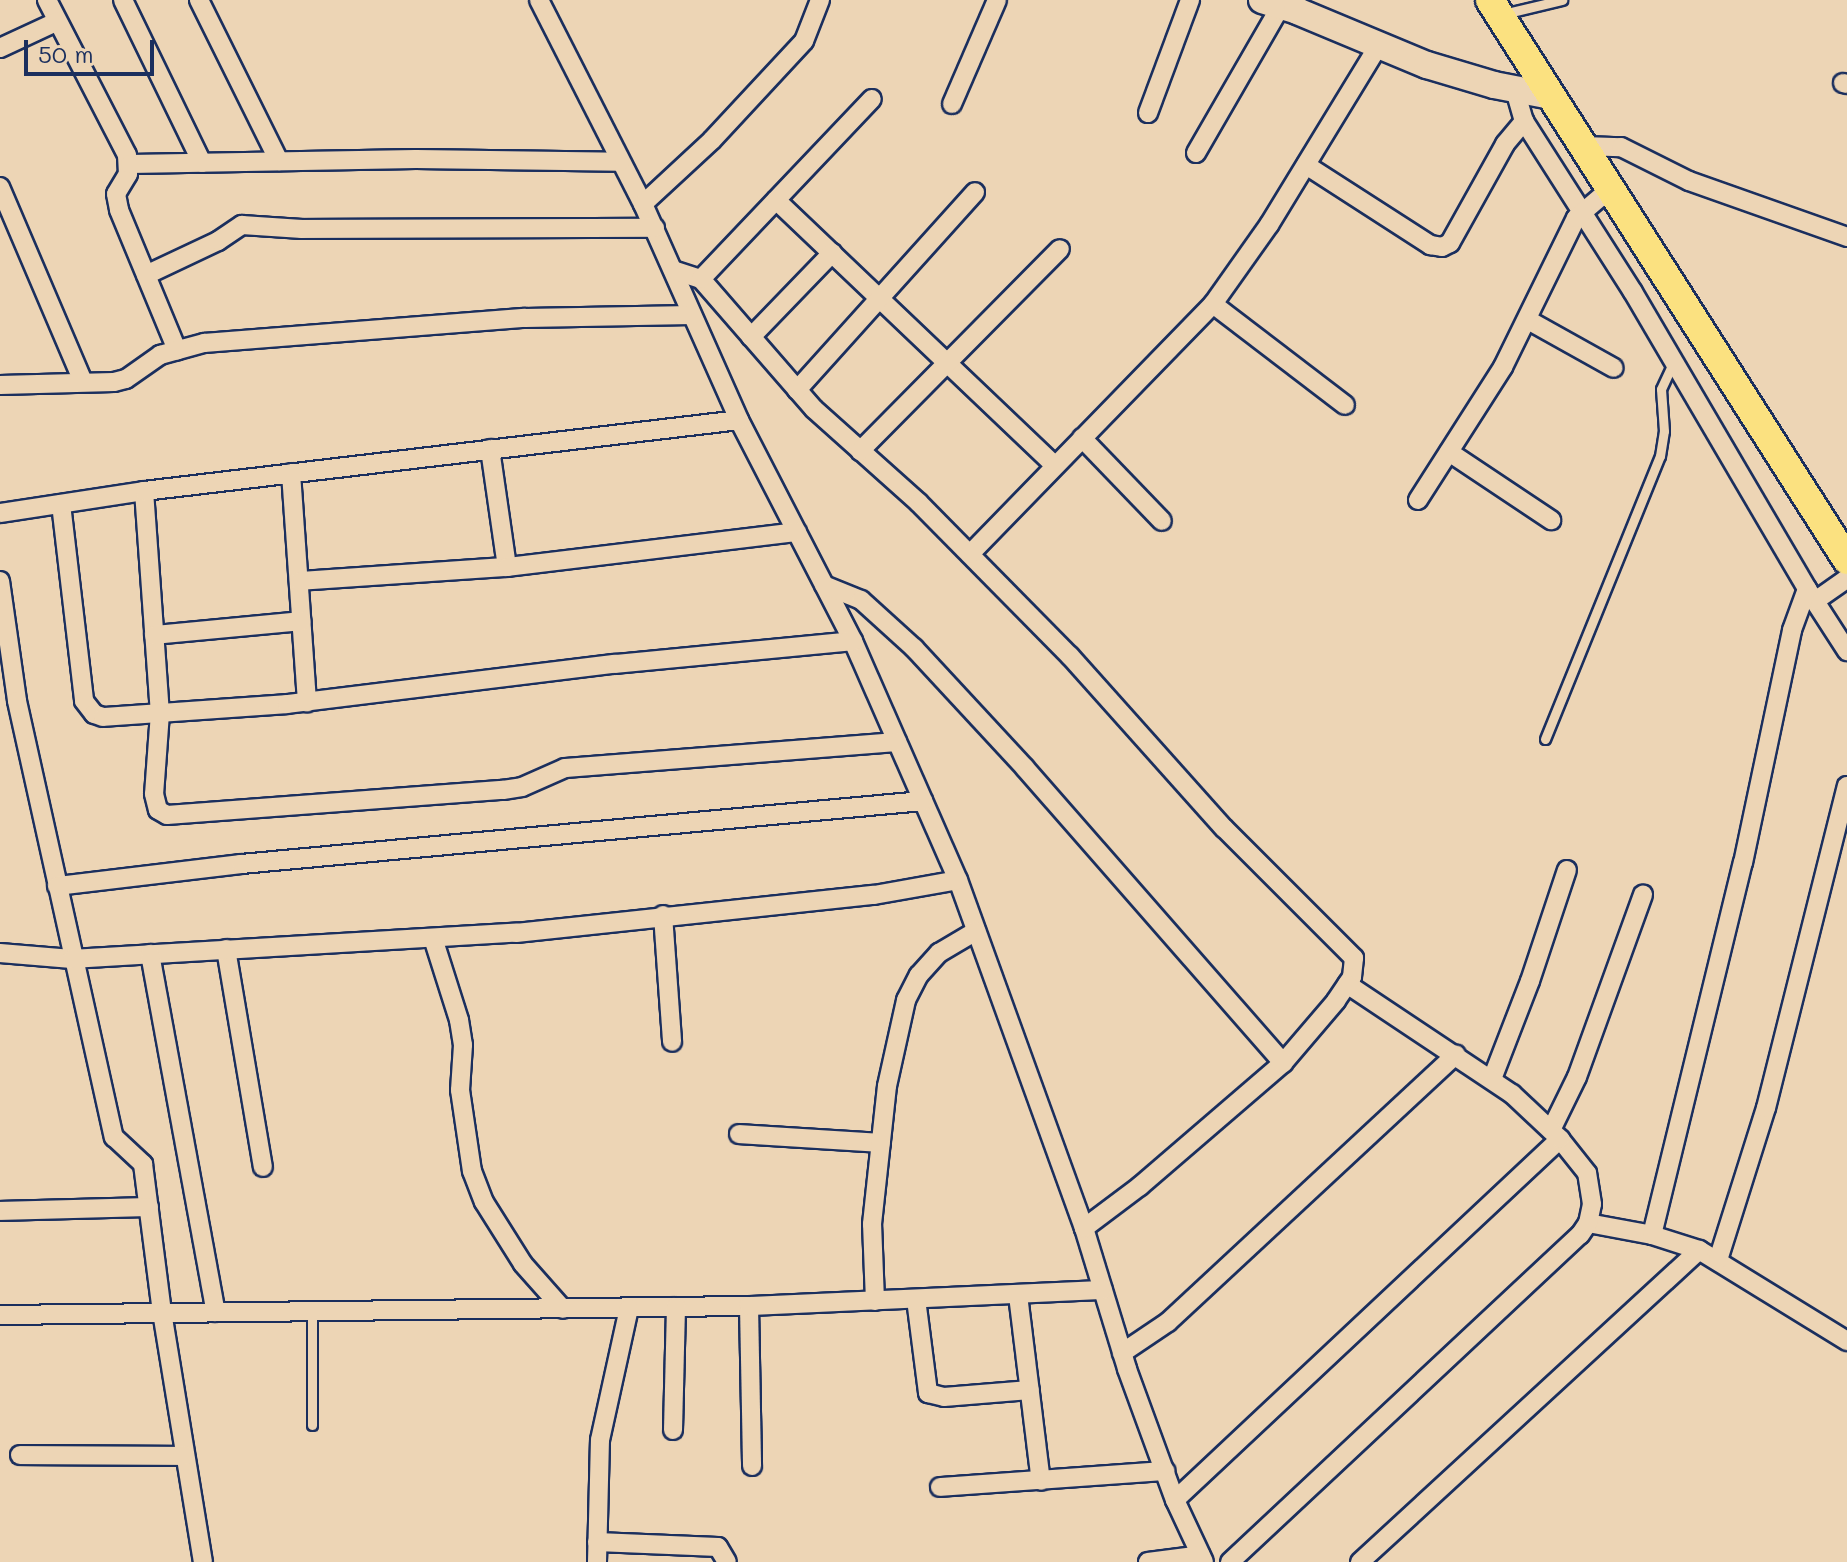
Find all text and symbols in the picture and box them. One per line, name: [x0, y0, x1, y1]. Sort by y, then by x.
scale bar: [28, 24, 158, 74]
text: 50 m: [38, 38, 94, 69]

